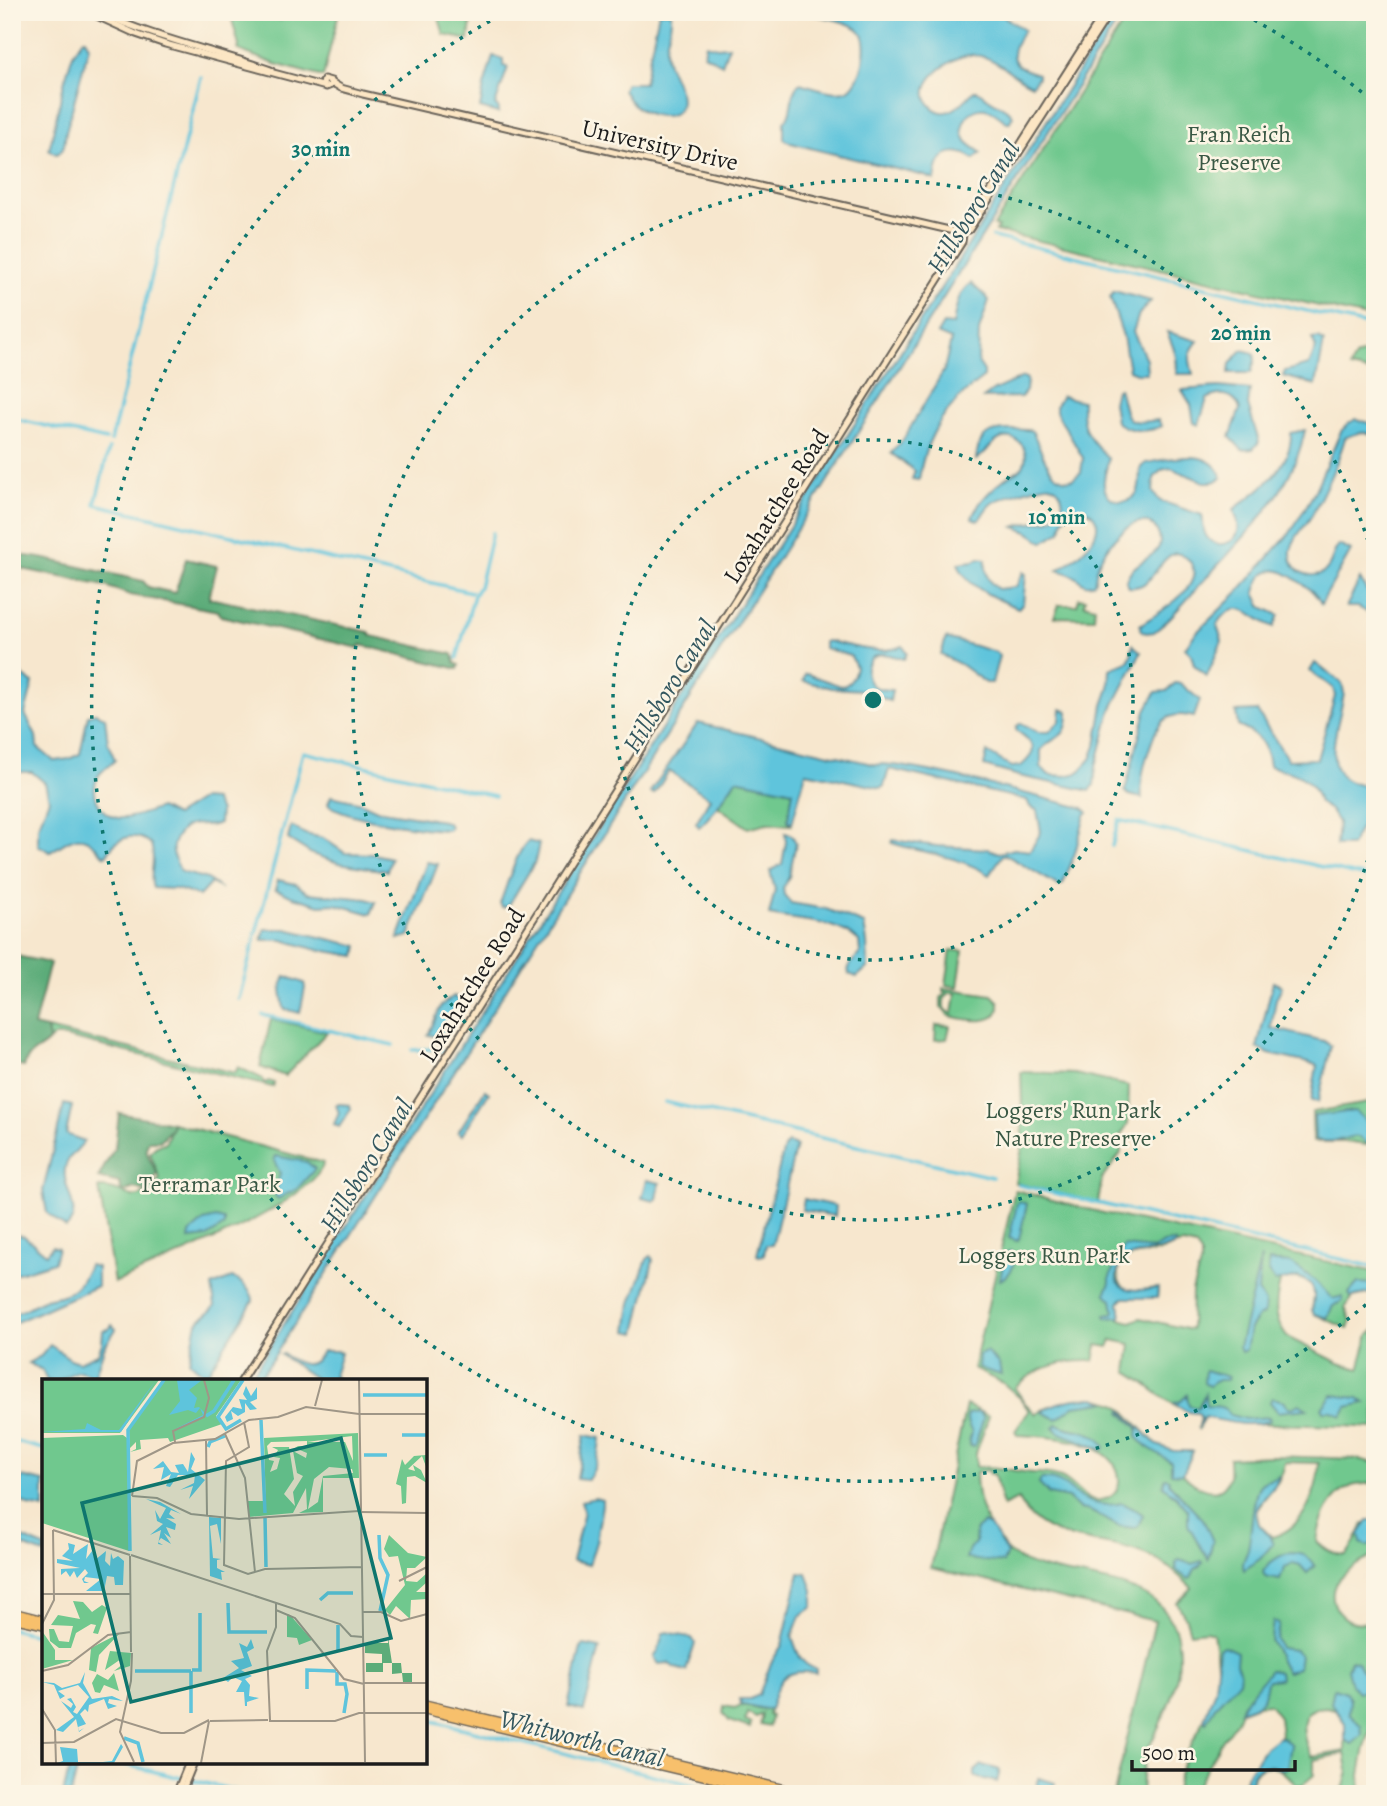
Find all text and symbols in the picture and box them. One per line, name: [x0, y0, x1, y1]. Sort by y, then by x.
street label: University Drive: [579, 111, 741, 179]
park label: Fran Reich Preserve: [1187, 118, 1291, 178]
water label: Hillsboro Canal: [918, 133, 1029, 281]
text: 30 min: [292, 135, 351, 163]
text: 20 min: [1211, 319, 1271, 347]
street label: Loxahatchee Road: [716, 422, 836, 589]
text: 10 min: [1028, 503, 1086, 531]
water label: Hillsboro Canal: [614, 612, 725, 760]
centre of rings: [861, 688, 885, 712]
street label: Loxahatchee Road: [412, 901, 532, 1068]
water label: Hillsboro Canal: [311, 1091, 422, 1239]
park label: Loggers' Run Park Nature Preserve: [985, 1094, 1161, 1154]
park label: Terramar Park: [139, 1168, 281, 1200]
park label: Loggers Run Park: [958, 1239, 1130, 1271]
inset map: [42, 1379, 427, 1764]
water label: Whitworth Canal: [496, 1701, 669, 1776]
scale bar: [1132, 1729, 1294, 1773]
text: 500 m: [1142, 1739, 1195, 1767]

